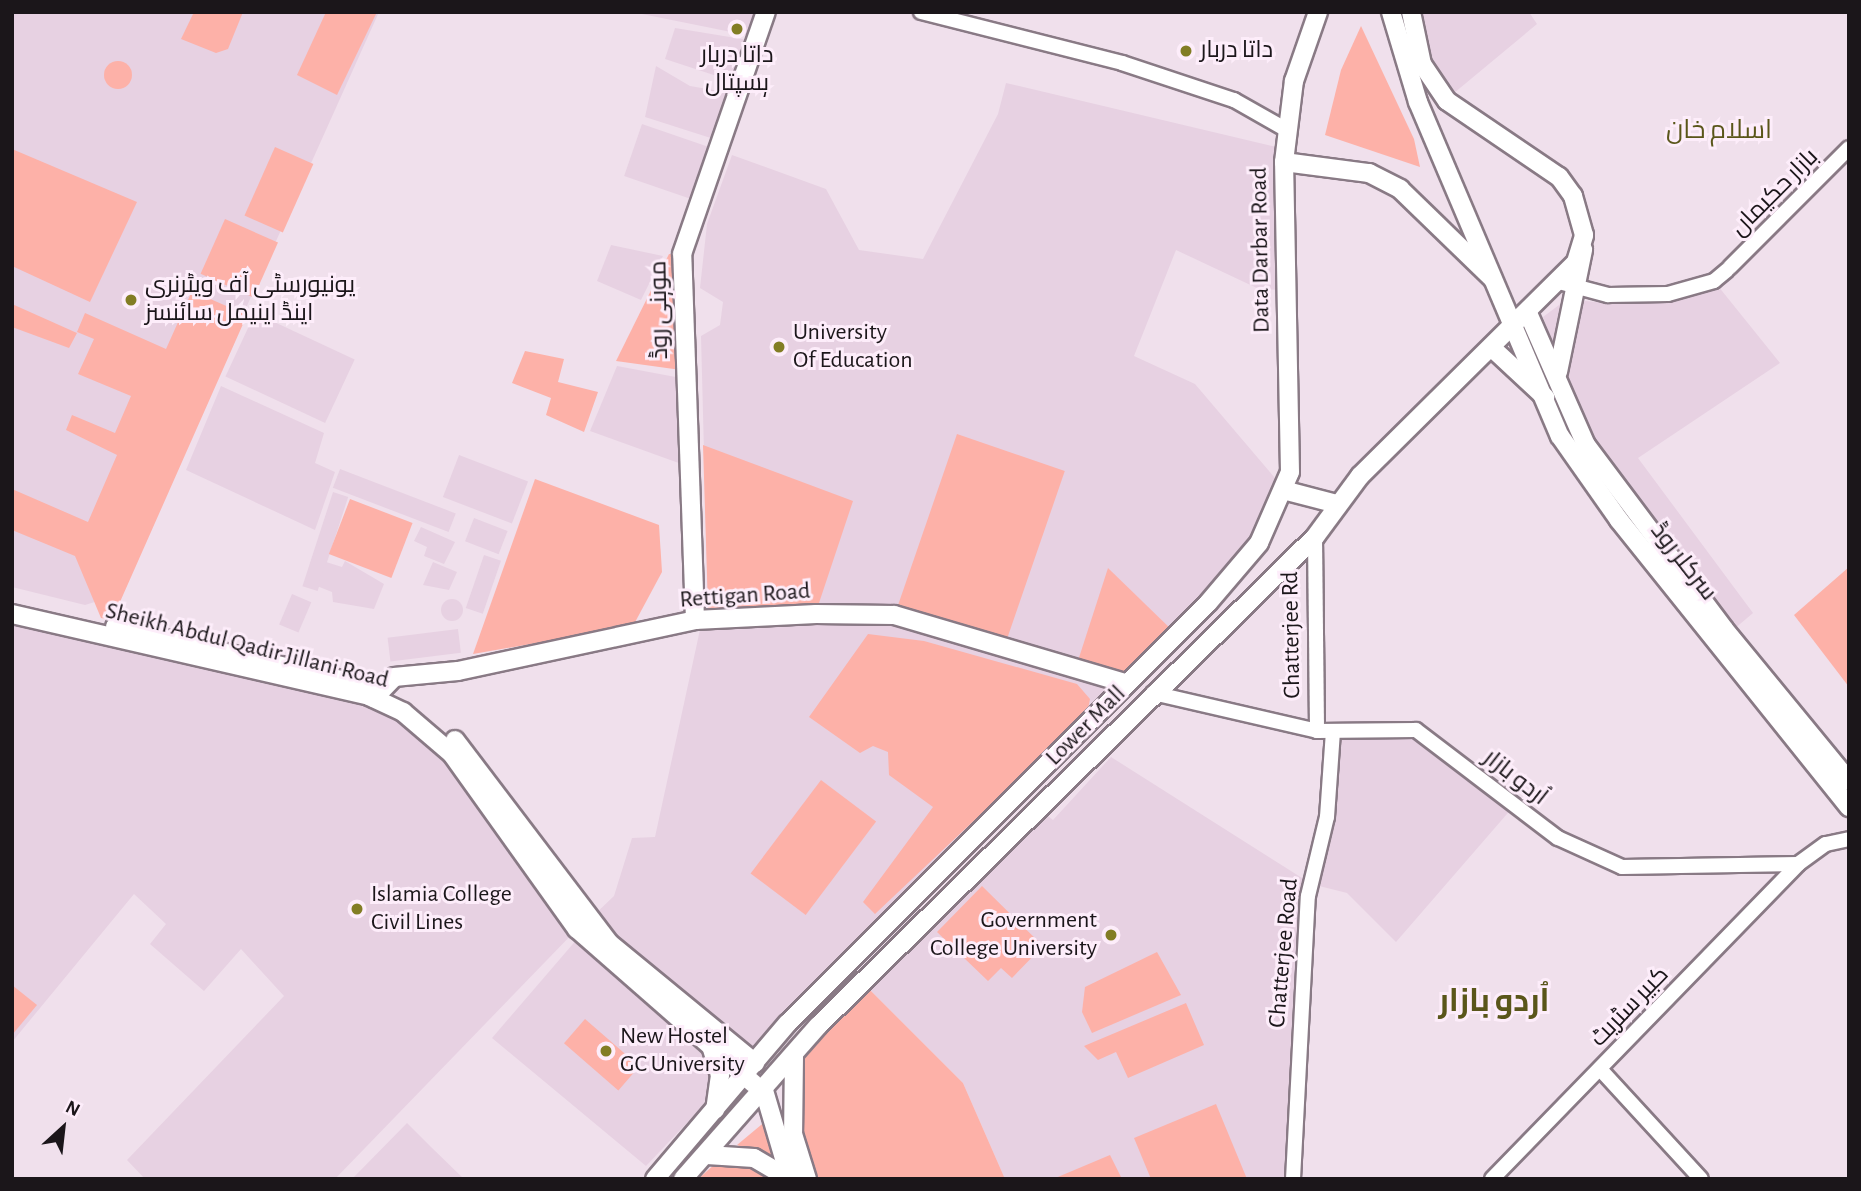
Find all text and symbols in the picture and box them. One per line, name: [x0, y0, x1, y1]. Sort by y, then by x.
marker: داتا دربار ہسپتال: [727, 19, 747, 39]
place label: داتا دربار: [1200, 37, 1273, 65]
place label: داتا دربار ہسپتال: [700, 42, 774, 98]
marker: داتا دربار: [1178, 43, 1194, 59]
district label: اسلام خان: [1666, 115, 1772, 147]
street label: بازار حکیماں: [1725, 143, 1825, 243]
street label: Data Darbar Road: [1245, 167, 1277, 333]
street label: موہنی روڈ: [645, 260, 675, 360]
place label: یونیورسٹی آف ویٹرنری اینڈ اینیمل سائنسز: [145, 272, 355, 328]
marker: یونیورسٹی آف ویٹرنری اینڈ اینیمل سائنسز: [123, 292, 139, 308]
place label: University Of Education: [793, 319, 913, 375]
marker: University Of Education: [771, 339, 787, 355]
street label: سرکلر روڈ: [1644, 517, 1722, 607]
street label: Chatterjee Rd: [1276, 571, 1308, 699]
street label: Rettigan Road: [679, 577, 811, 615]
street label: Sheikh Abdul Qadir Jillani Road: [102, 597, 392, 695]
street label: Lower Mall: [1040, 680, 1132, 772]
street label: اُردو بازار: [1477, 744, 1553, 812]
street label: Chatterjee Road: [1263, 877, 1305, 1029]
place label: Islamia College Civil Lines: [371, 881, 512, 937]
marker: Islamia College Civil Lines: [349, 901, 365, 917]
place label: Government College University: [930, 907, 1097, 963]
marker: Government College University: [1103, 927, 1119, 943]
street label: کبیر سٹریٹ: [1585, 961, 1675, 1053]
district label: اُردو بازار: [1438, 982, 1550, 1020]
place label: New Hostel GC University: [620, 1023, 745, 1079]
marker: New Hostel GC University: [598, 1043, 614, 1059]
north arrow: [28, 1093, 98, 1163]
text: N: [63, 1097, 83, 1120]

